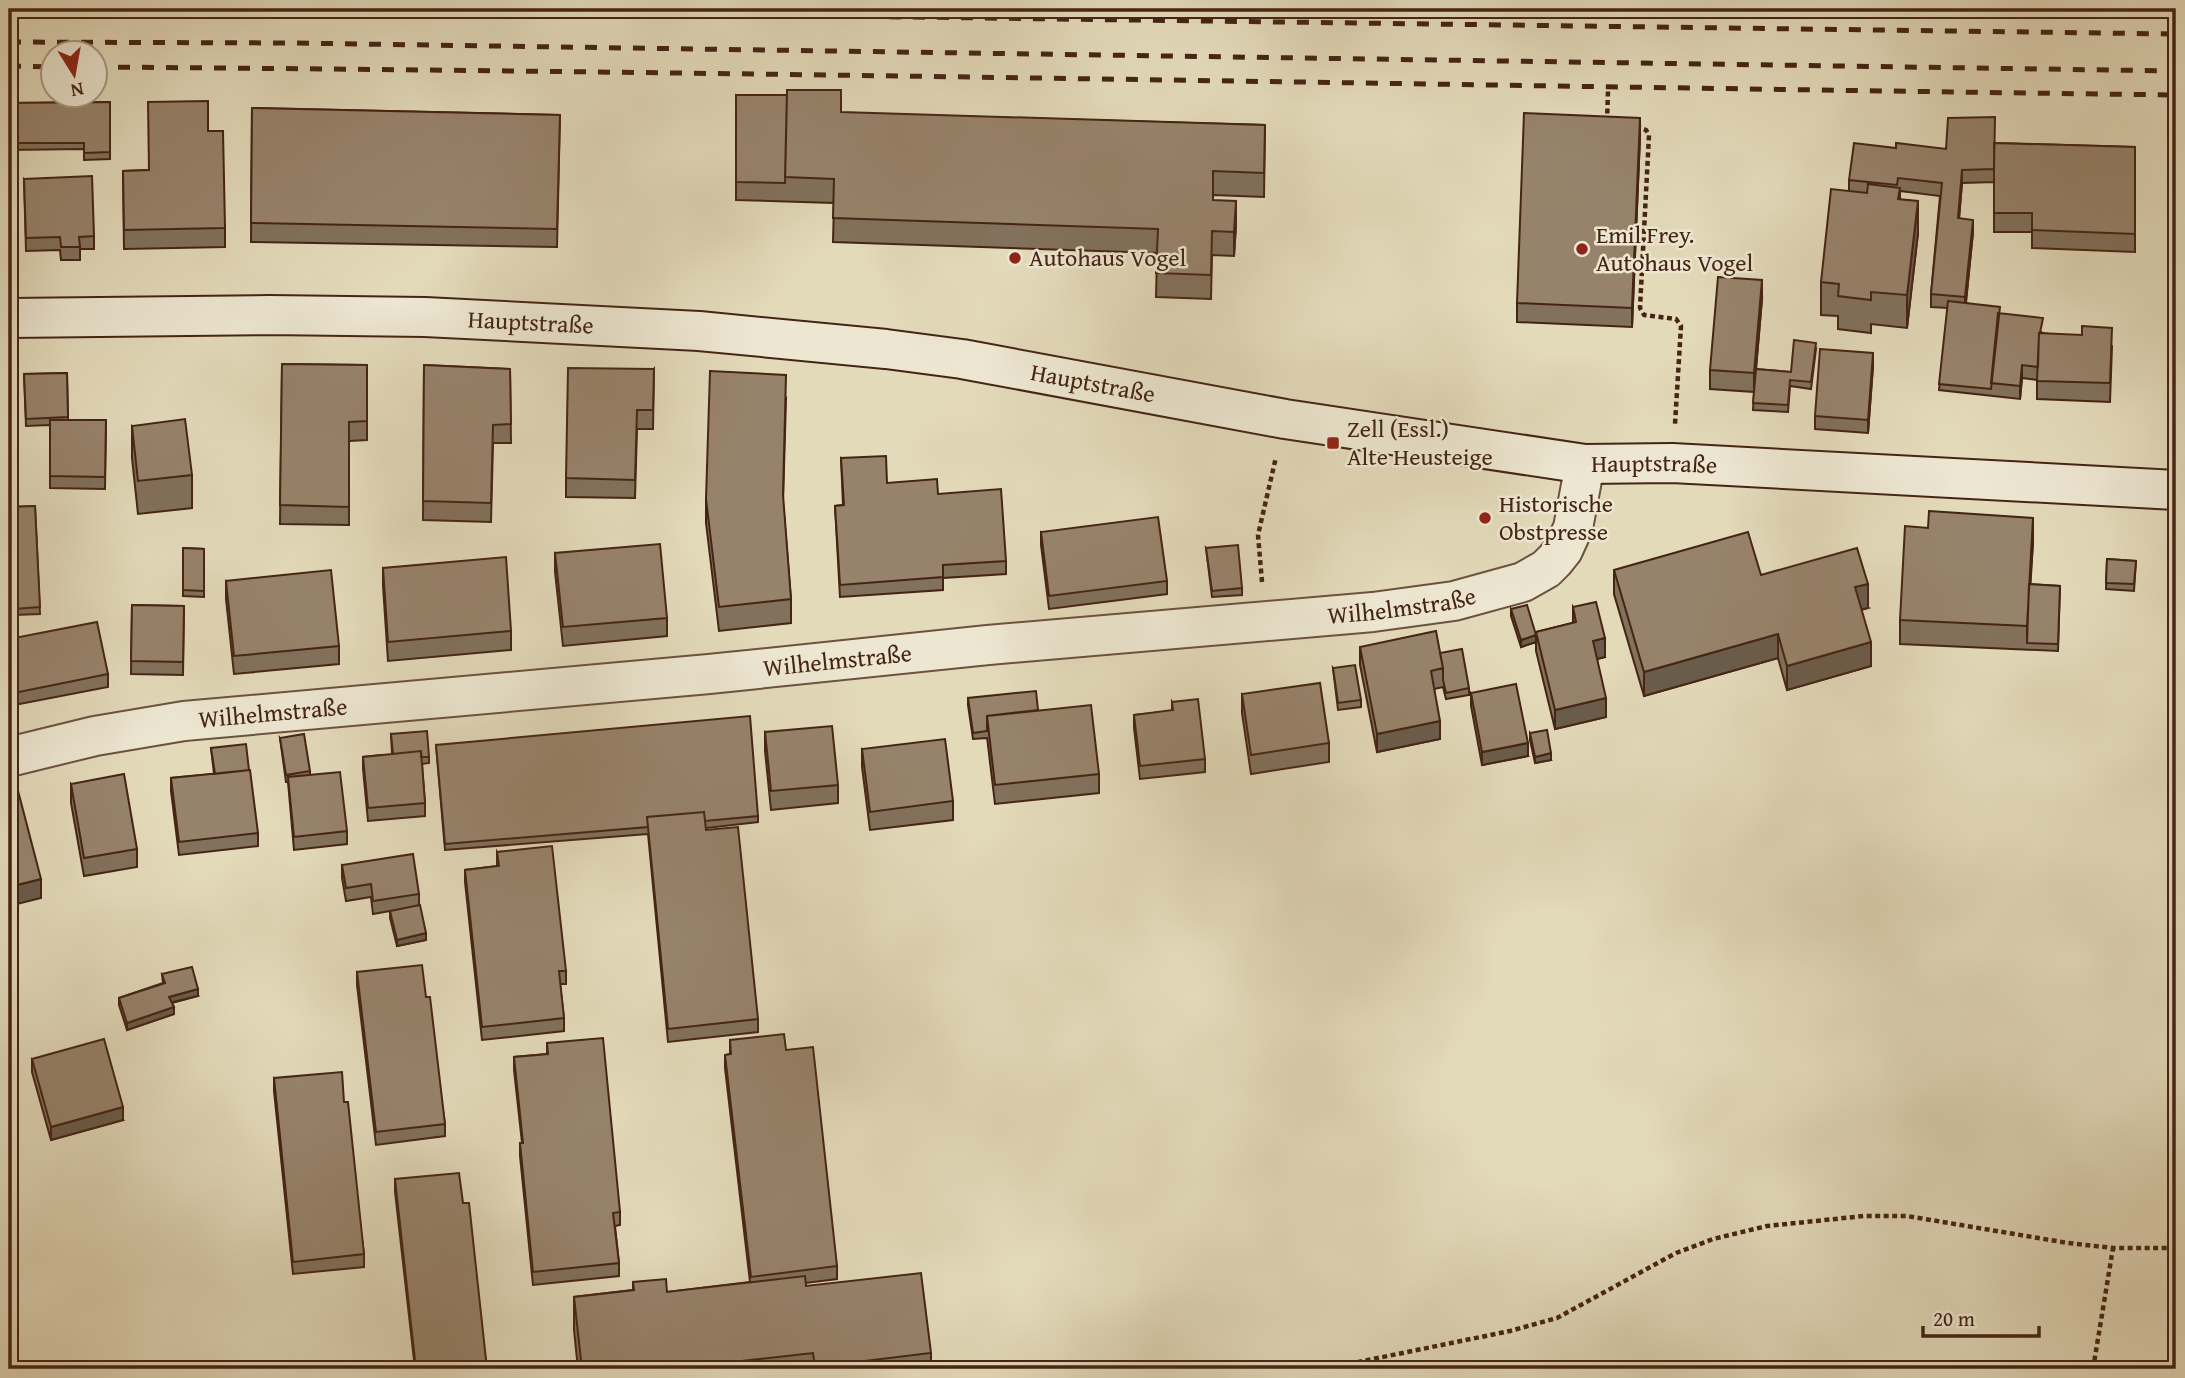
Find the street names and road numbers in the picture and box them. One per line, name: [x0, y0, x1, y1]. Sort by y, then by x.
street label: Hauptstraße: [467, 301, 595, 343]
street label: Hauptstraße: [1028, 354, 1158, 412]
street label: Hauptstraße: [1591, 445, 1718, 482]
street label: Wilhelmstraße: [1326, 578, 1480, 633]
street label: Wilhelmstraße: [761, 635, 913, 685]
street label: Wilhelmstraße: [197, 688, 349, 737]

